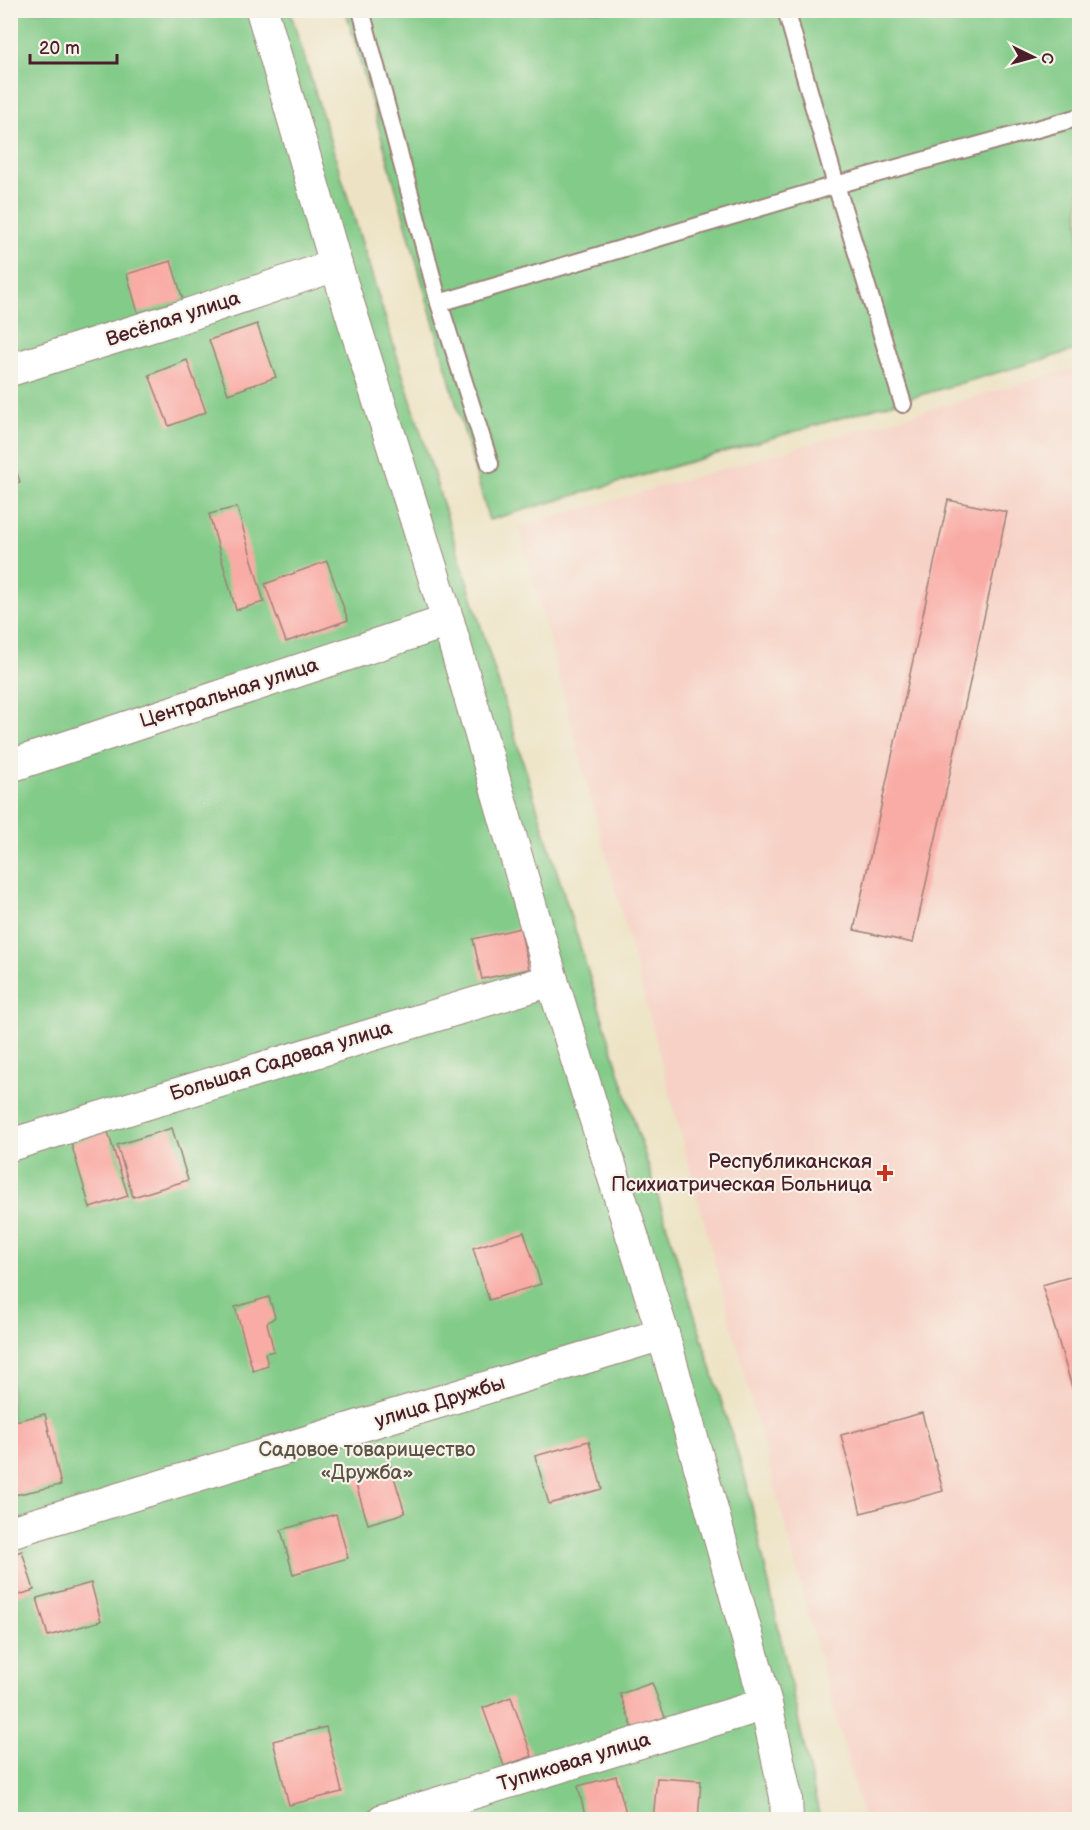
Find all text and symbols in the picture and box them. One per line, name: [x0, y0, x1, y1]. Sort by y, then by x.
scale bar: [30, 27, 117, 65]
north arrow: [1003, 27, 1063, 87]
text: 20 m: [39, 38, 80, 59]
text: С: [1036, 52, 1056, 65]
street label: Весёлая улица: [103, 286, 243, 352]
street label: Центральная улица: [137, 653, 322, 733]
street label: Большая Садовая улица: [167, 1016, 395, 1106]
place label: Республиканская Психиатрическая Больница: [611, 1150, 872, 1197]
marker: Республиканская Психиатрическая Больница: [876, 1164, 894, 1182]
street label: улица Дружбы: [372, 1371, 508, 1433]
park label: Садовое товарищество «Дружба»: [258, 1438, 476, 1485]
street label: Тупиковая улица: [495, 1727, 653, 1797]

